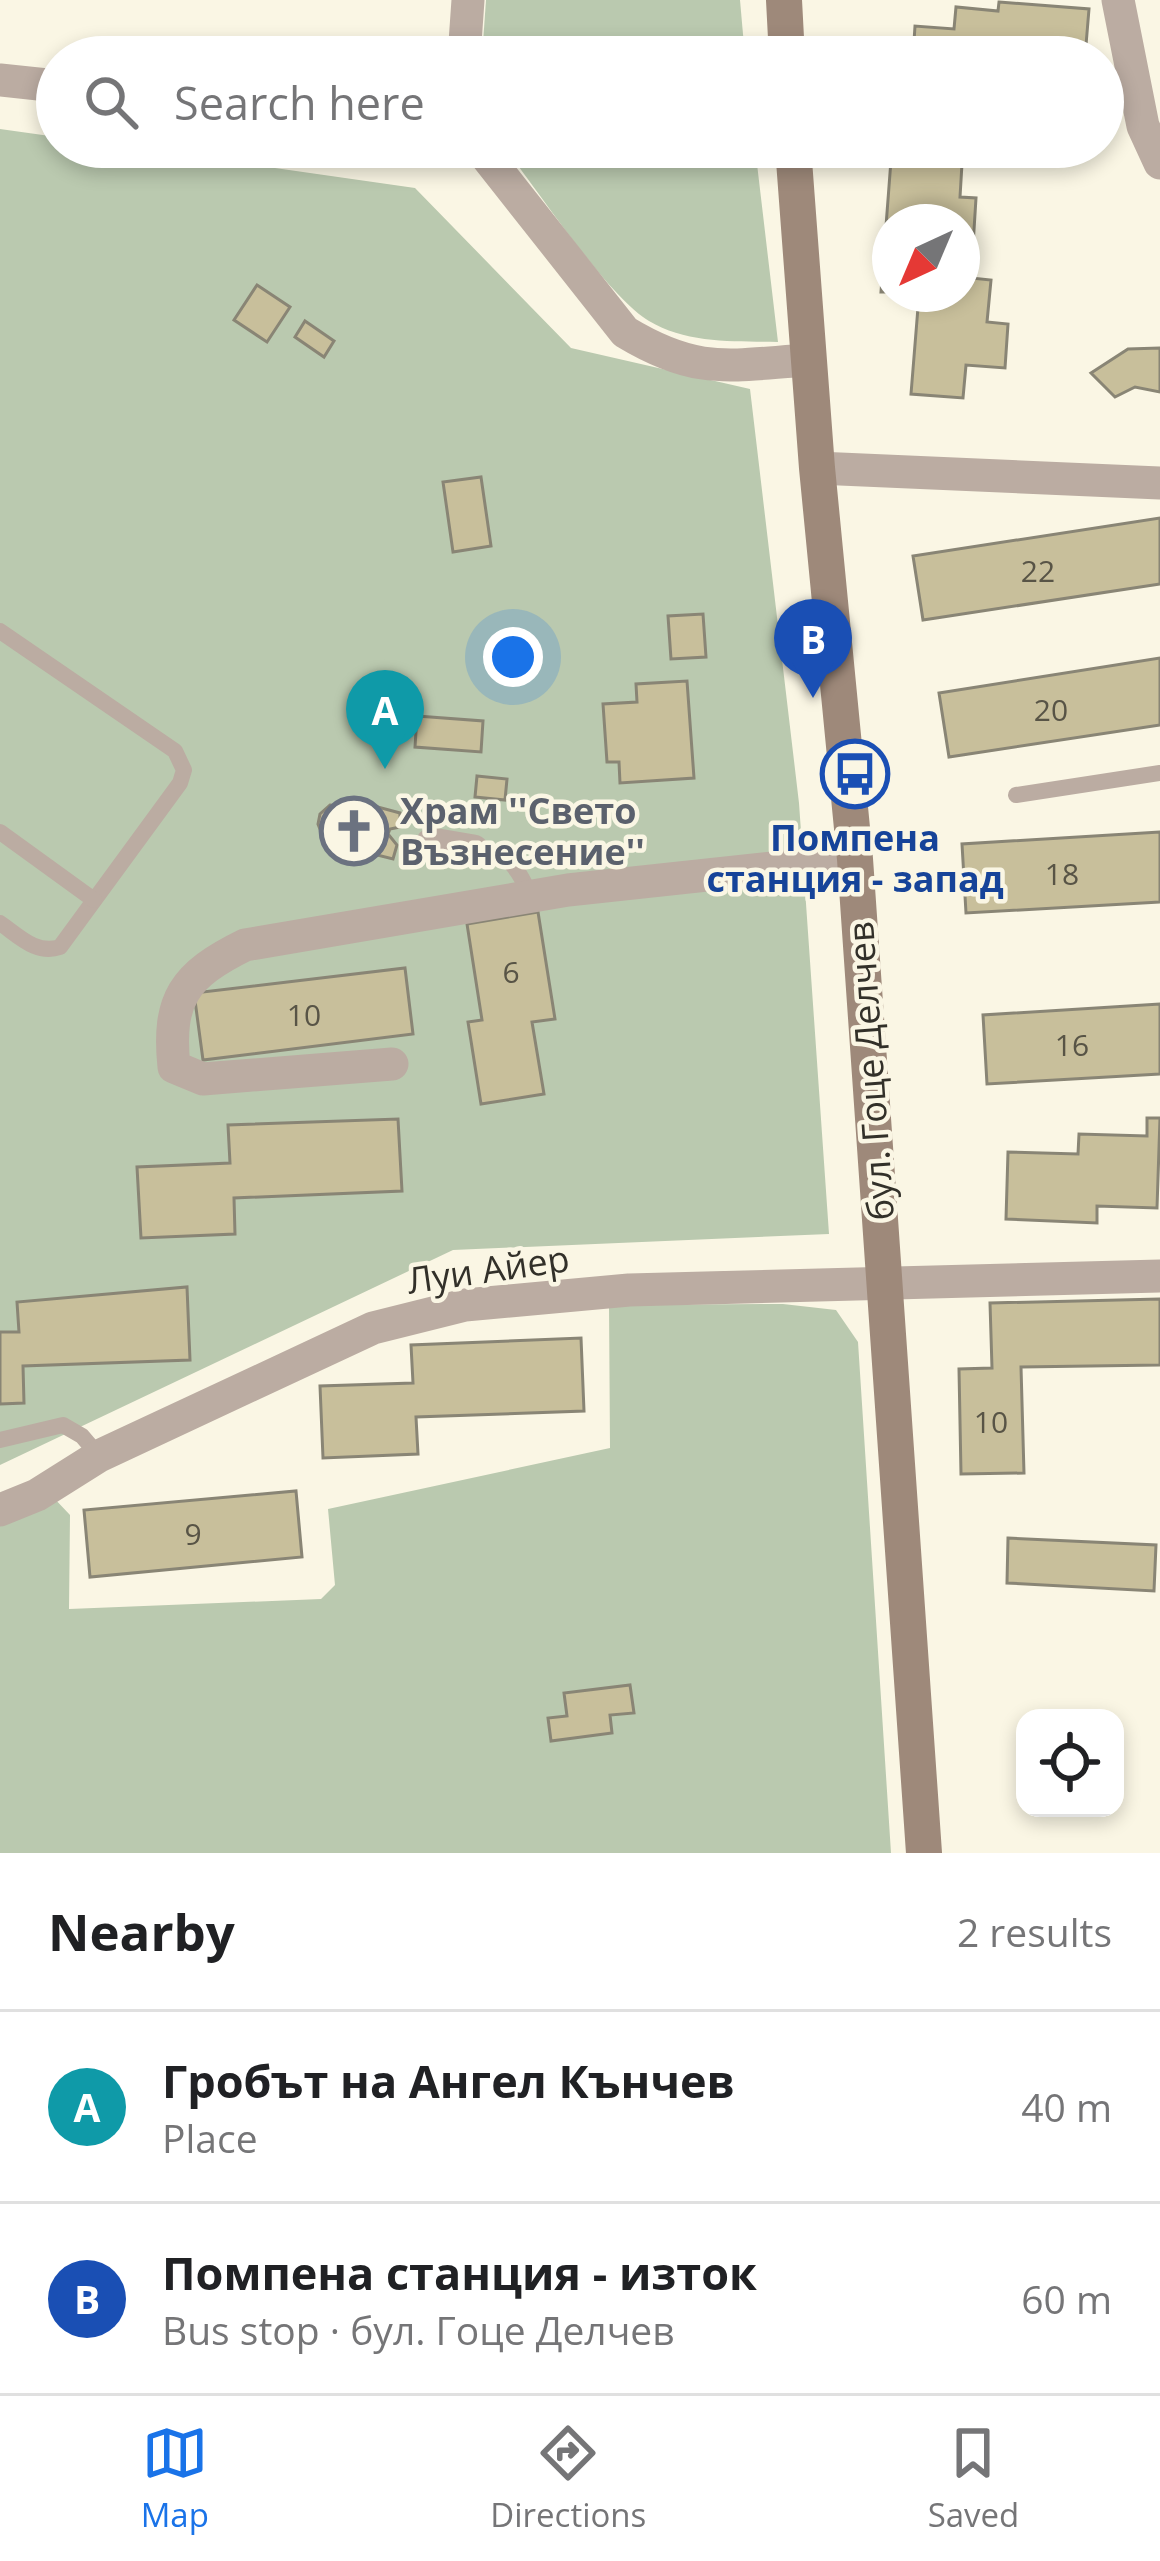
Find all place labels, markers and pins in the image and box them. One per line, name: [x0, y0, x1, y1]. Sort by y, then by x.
pin: B: [774, 599, 852, 698]
pin: A: [346, 670, 424, 769]
bus stop icon: Помпена станция - запад: [820, 739, 890, 809]
place label: Храм ''Свето Възнесение'': [400, 786, 645, 876]
church icon: Храм ''Свето Възнесение'': [319, 796, 389, 866]
place label: Помпена станция - запад: [706, 813, 1004, 903]

